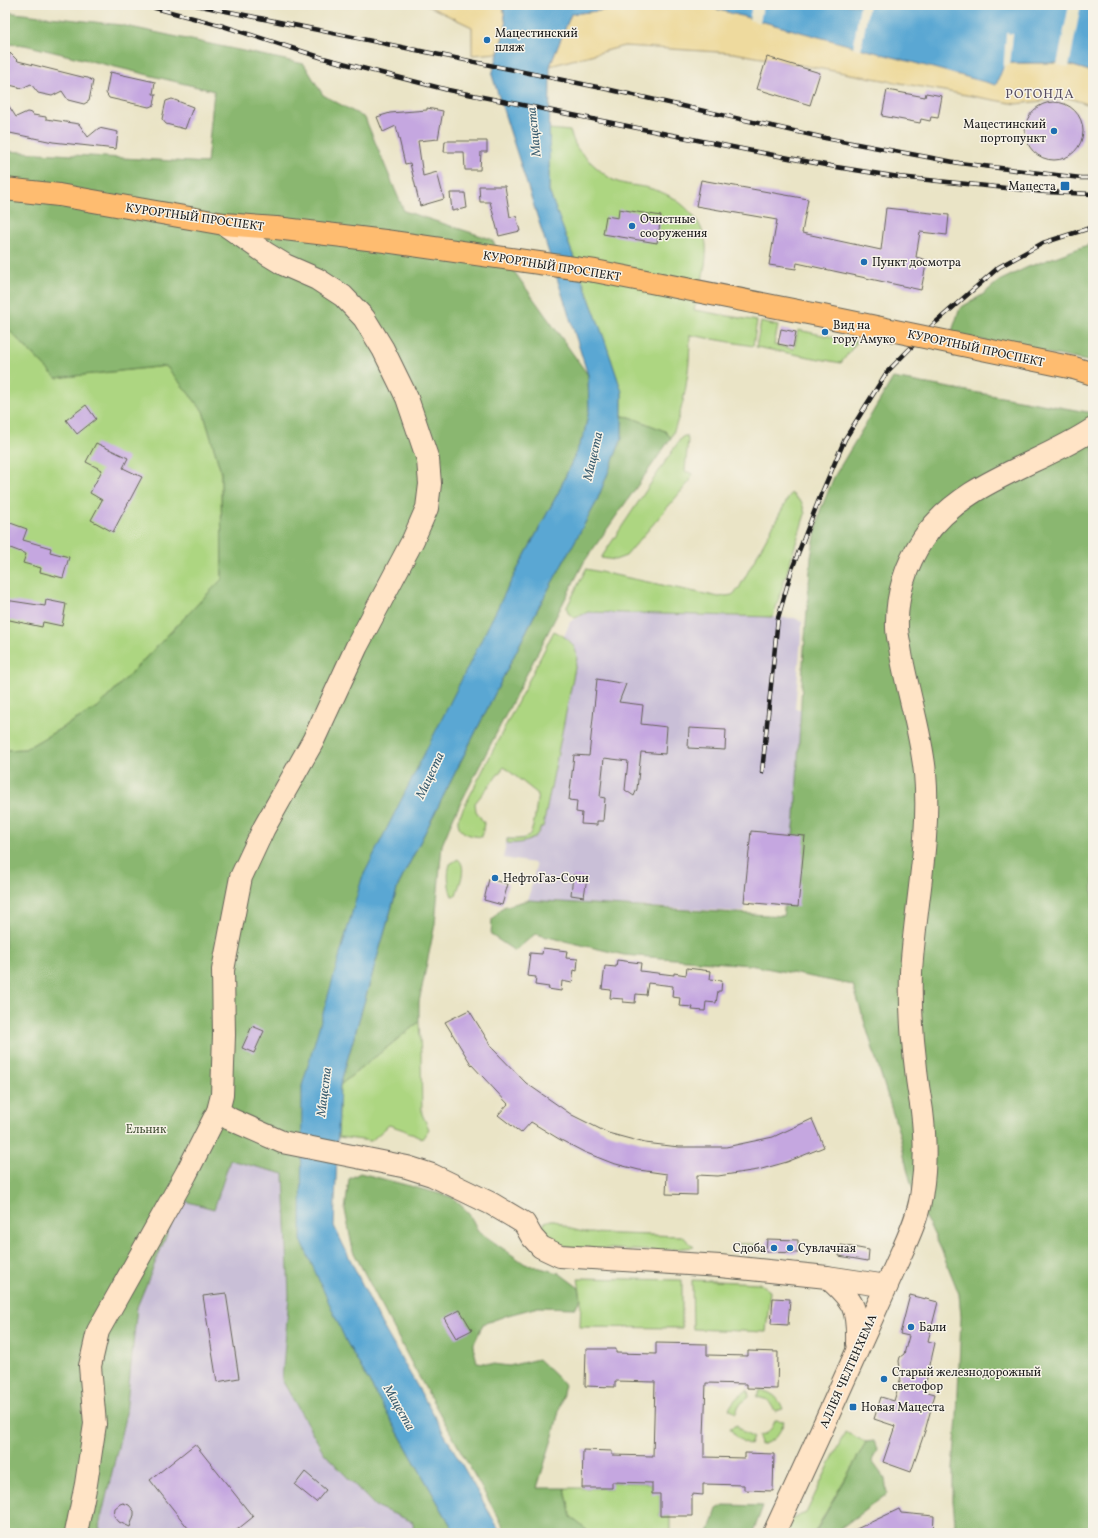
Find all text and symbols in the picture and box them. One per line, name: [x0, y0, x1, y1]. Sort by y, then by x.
place label: Мацестинский пляж: [495, 26, 578, 56]
marker: Мацестинский пляж: [482, 35, 492, 45]
district label: РОТОНДА: [1005, 86, 1075, 104]
water label: Мацеста: [523, 106, 547, 158]
place label: Мацестинский портопункт: [963, 117, 1046, 147]
marker: Мацестинский портопункт: [1049, 126, 1059, 136]
place label: Мацеста: [1008, 179, 1056, 195]
marker: Мацеста: [1059, 180, 1071, 192]
street label: КУРОРТНЫЙ ПРОСПЕКТ: [125, 199, 265, 236]
place label: Очистные сооружения: [640, 212, 707, 242]
marker: Очистные сооружения: [627, 221, 637, 231]
street label: КУРОРТНЫЙ ПРОСПЕКТ: [482, 247, 622, 286]
place label: Пункт досмотра: [872, 255, 961, 271]
marker: Пункт досмотра: [859, 257, 869, 267]
place label: Вид на гору Амуко: [833, 318, 895, 348]
street label: КУРОРТНЫЙ ПРОСПЕКТ: [906, 326, 1046, 371]
marker: Вид на гору Амуко: [820, 327, 830, 337]
water label: Мацеста: [579, 430, 608, 484]
water label: Мацеста: [412, 750, 449, 803]
place label: НефтоГаз-Сочи: [503, 871, 589, 887]
marker: НефтоГаз-Сочи: [490, 873, 500, 883]
water label: Мацеста: [313, 1067, 337, 1119]
park label: Ельник: [126, 1122, 167, 1138]
place label: Сдоба: [733, 1241, 766, 1257]
place label: Сувлачная: [798, 1241, 856, 1257]
marker: Сдоба: [769, 1243, 779, 1253]
marker: Сувлачная: [785, 1243, 795, 1253]
street label: АЛЛЕЯ ЧЕЛТЕНХЕМА: [817, 1311, 881, 1431]
place label: Бали: [919, 1320, 946, 1336]
marker: Бали: [906, 1322, 916, 1332]
place label: Старый железнодорожный светофор: [892, 1365, 1041, 1395]
marker: Старый железнодорожный светофор: [879, 1374, 889, 1384]
water label: Мацеста: [378, 1381, 418, 1434]
place label: Новая Мацеста: [861, 1400, 945, 1416]
marker: Новая Мацеста: [848, 1402, 858, 1412]

